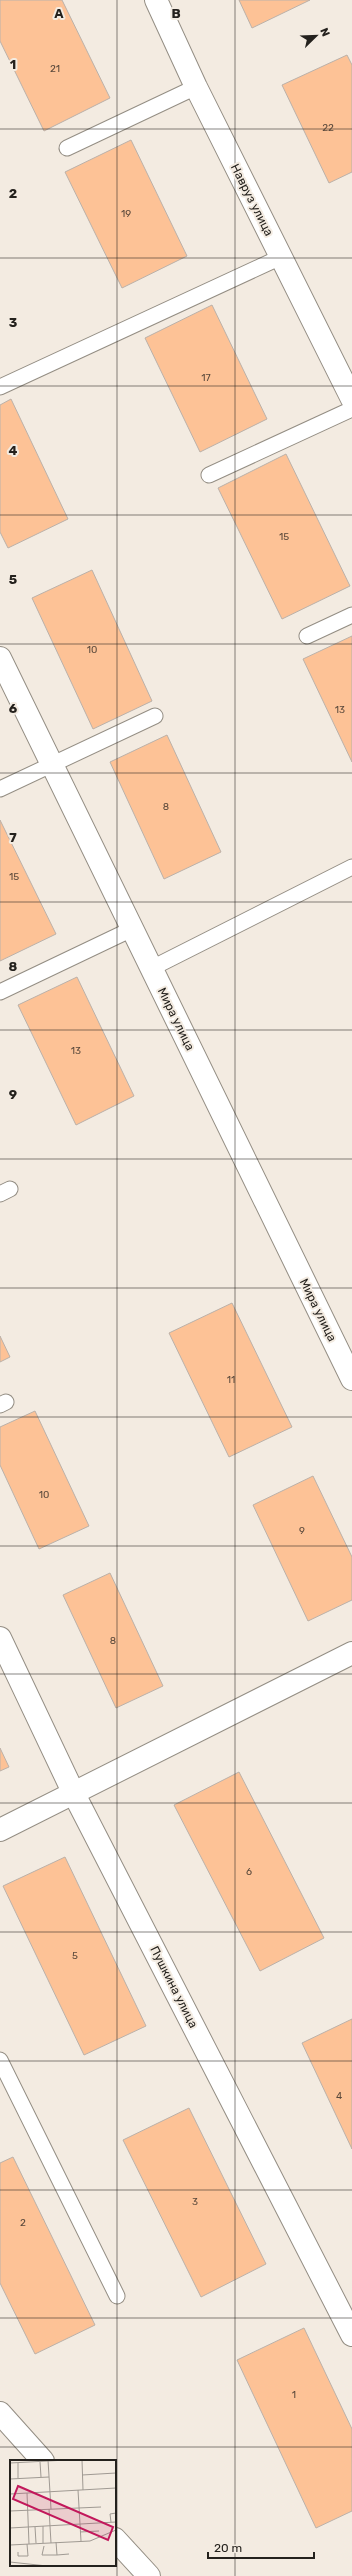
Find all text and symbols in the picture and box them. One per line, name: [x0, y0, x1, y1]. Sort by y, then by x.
text: A: [54, 6, 64, 21]
text: B: [171, 6, 181, 21]
north arrow: [296, 16, 336, 56]
text: N: [317, 26, 332, 39]
text: 1: [10, 57, 16, 72]
house number: 21: [50, 63, 60, 75]
house number: 22: [322, 122, 334, 134]
street label: Навруз улица: [228, 162, 276, 238]
text: 2: [9, 186, 17, 201]
house number: 19: [121, 208, 131, 220]
text: 3: [9, 315, 18, 330]
house number: 17: [201, 372, 211, 384]
text: 4: [9, 443, 18, 458]
house number: 15: [279, 531, 289, 543]
text: 5: [9, 572, 17, 587]
house number: 10: [87, 644, 97, 656]
text: 6: [9, 701, 18, 716]
house number: 13: [335, 704, 345, 716]
house number: 8: [163, 801, 169, 813]
text: 7: [9, 830, 17, 845]
house number: 15: [9, 871, 19, 883]
text: 8: [9, 959, 18, 974]
street label: Мира улица: [155, 985, 197, 1053]
house number: 13: [71, 1045, 81, 1057]
text: 9: [9, 1087, 17, 1102]
street label: Мира улица: [297, 1276, 339, 1344]
house number: 11: [227, 1374, 235, 1386]
house number: 10: [39, 1489, 49, 1501]
house number: 9: [299, 1525, 305, 1537]
house number: 8: [110, 1635, 116, 1647]
house number: 6: [246, 1866, 252, 1878]
street label: Пушкина улица: [147, 1944, 201, 2030]
house number: 5: [72, 1950, 78, 1962]
house number: 4: [336, 2090, 342, 2102]
house number: 3: [192, 2196, 198, 2208]
house number: 2: [20, 2217, 26, 2229]
house number: 1: [292, 2389, 296, 2401]
inset map: [10, 2460, 116, 2566]
scale bar: [208, 2534, 314, 2560]
text: 20 m: [214, 2541, 242, 2555]

